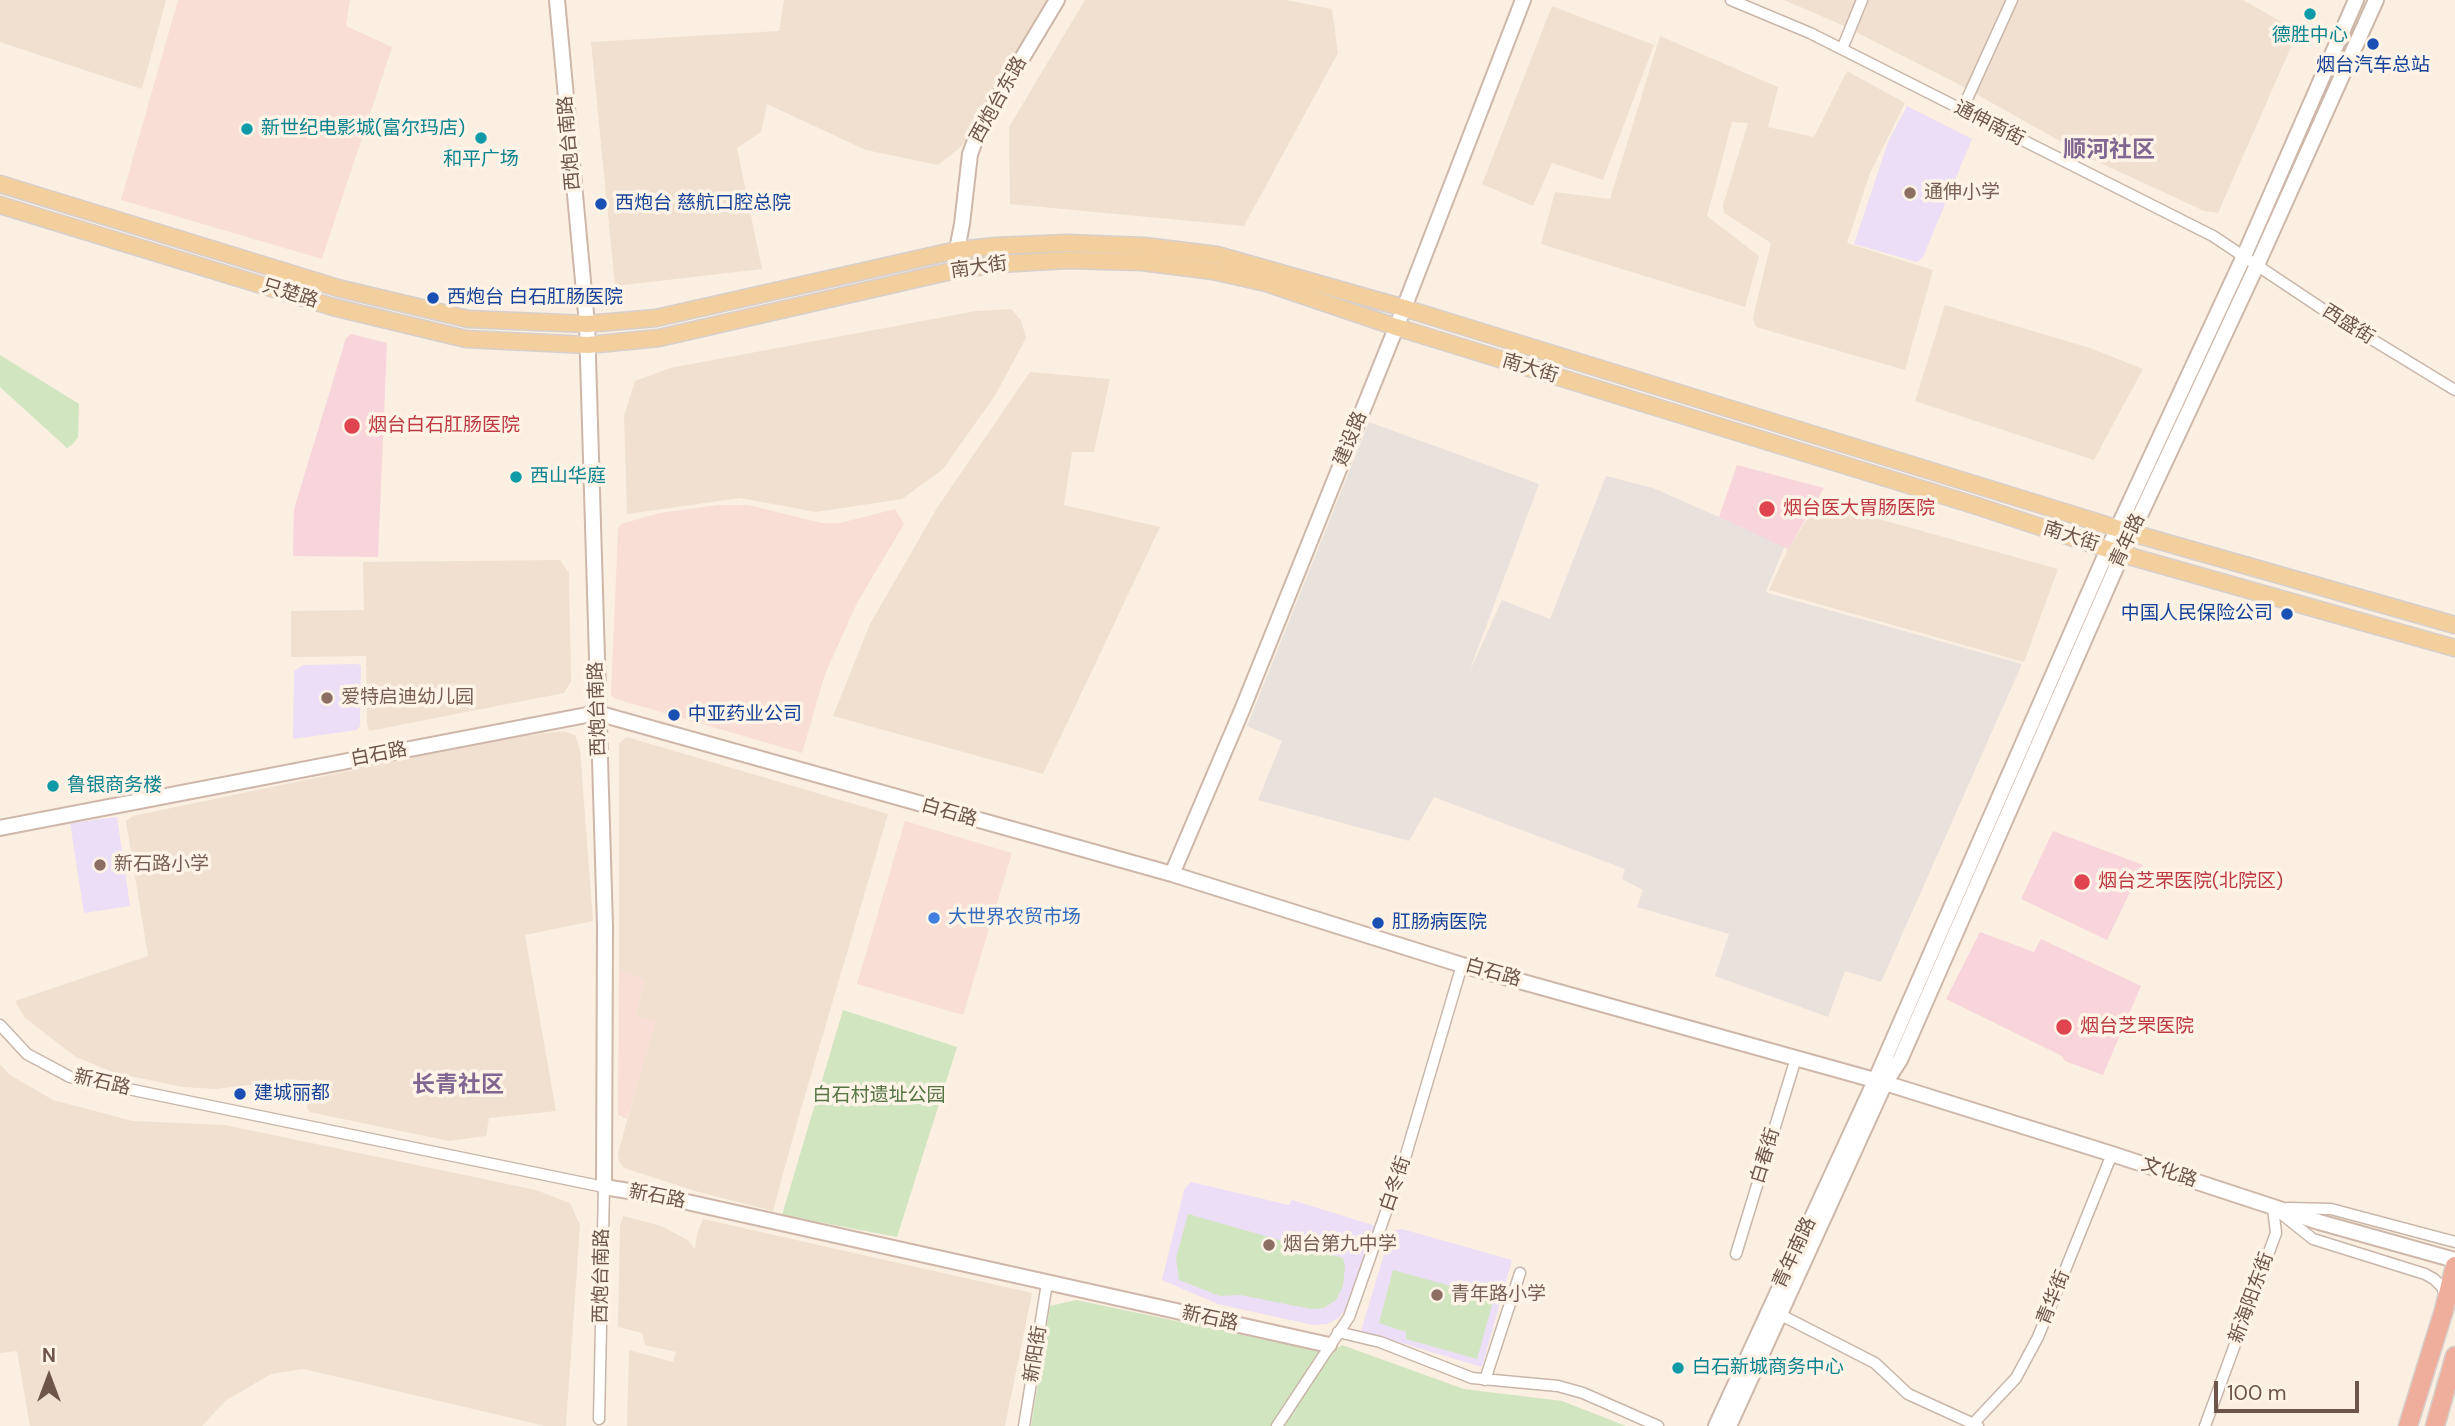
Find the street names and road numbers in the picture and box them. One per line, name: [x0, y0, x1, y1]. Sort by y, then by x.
street label: 西炮台东路: [966, 53, 1032, 147]
street label: 西炮台南路: [555, 95, 585, 191]
street label: 通伸南街: [1950, 97, 2028, 151]
street label: 南大街: [949, 253, 1009, 283]
street label: 只楚路: [259, 275, 321, 313]
street label: 西盛街: [2318, 300, 2378, 350]
street label: 南大街: [1499, 350, 1561, 388]
street label: 建设路: [1330, 408, 1372, 470]
street label: 青年路: [2106, 510, 2150, 572]
street label: 南大街: [2040, 517, 2102, 557]
street label: 西炮台南路: [585, 661, 611, 757]
street label: 白石路: [349, 738, 409, 772]
street label: 白石路: [918, 794, 980, 832]
street label: 白石路: [1462, 954, 1524, 992]
street label: 新石路: [72, 1065, 132, 1101]
street label: 白春街: [1747, 1125, 1785, 1187]
street label: 白冬街: [1376, 1153, 1416, 1215]
street label: 文化路: [2138, 1153, 2200, 1193]
street label: 新石路: [627, 1180, 687, 1214]
street label: 青年南路: [1769, 1214, 1821, 1292]
street label: 西炮台南路: [590, 1228, 614, 1324]
street label: 新海阳东街: [2225, 1249, 2279, 1347]
street label: 青华街: [2033, 1267, 2075, 1329]
street label: 新石路: [1180, 1302, 1240, 1336]
street label: 新阳街: [1020, 1324, 1052, 1384]

